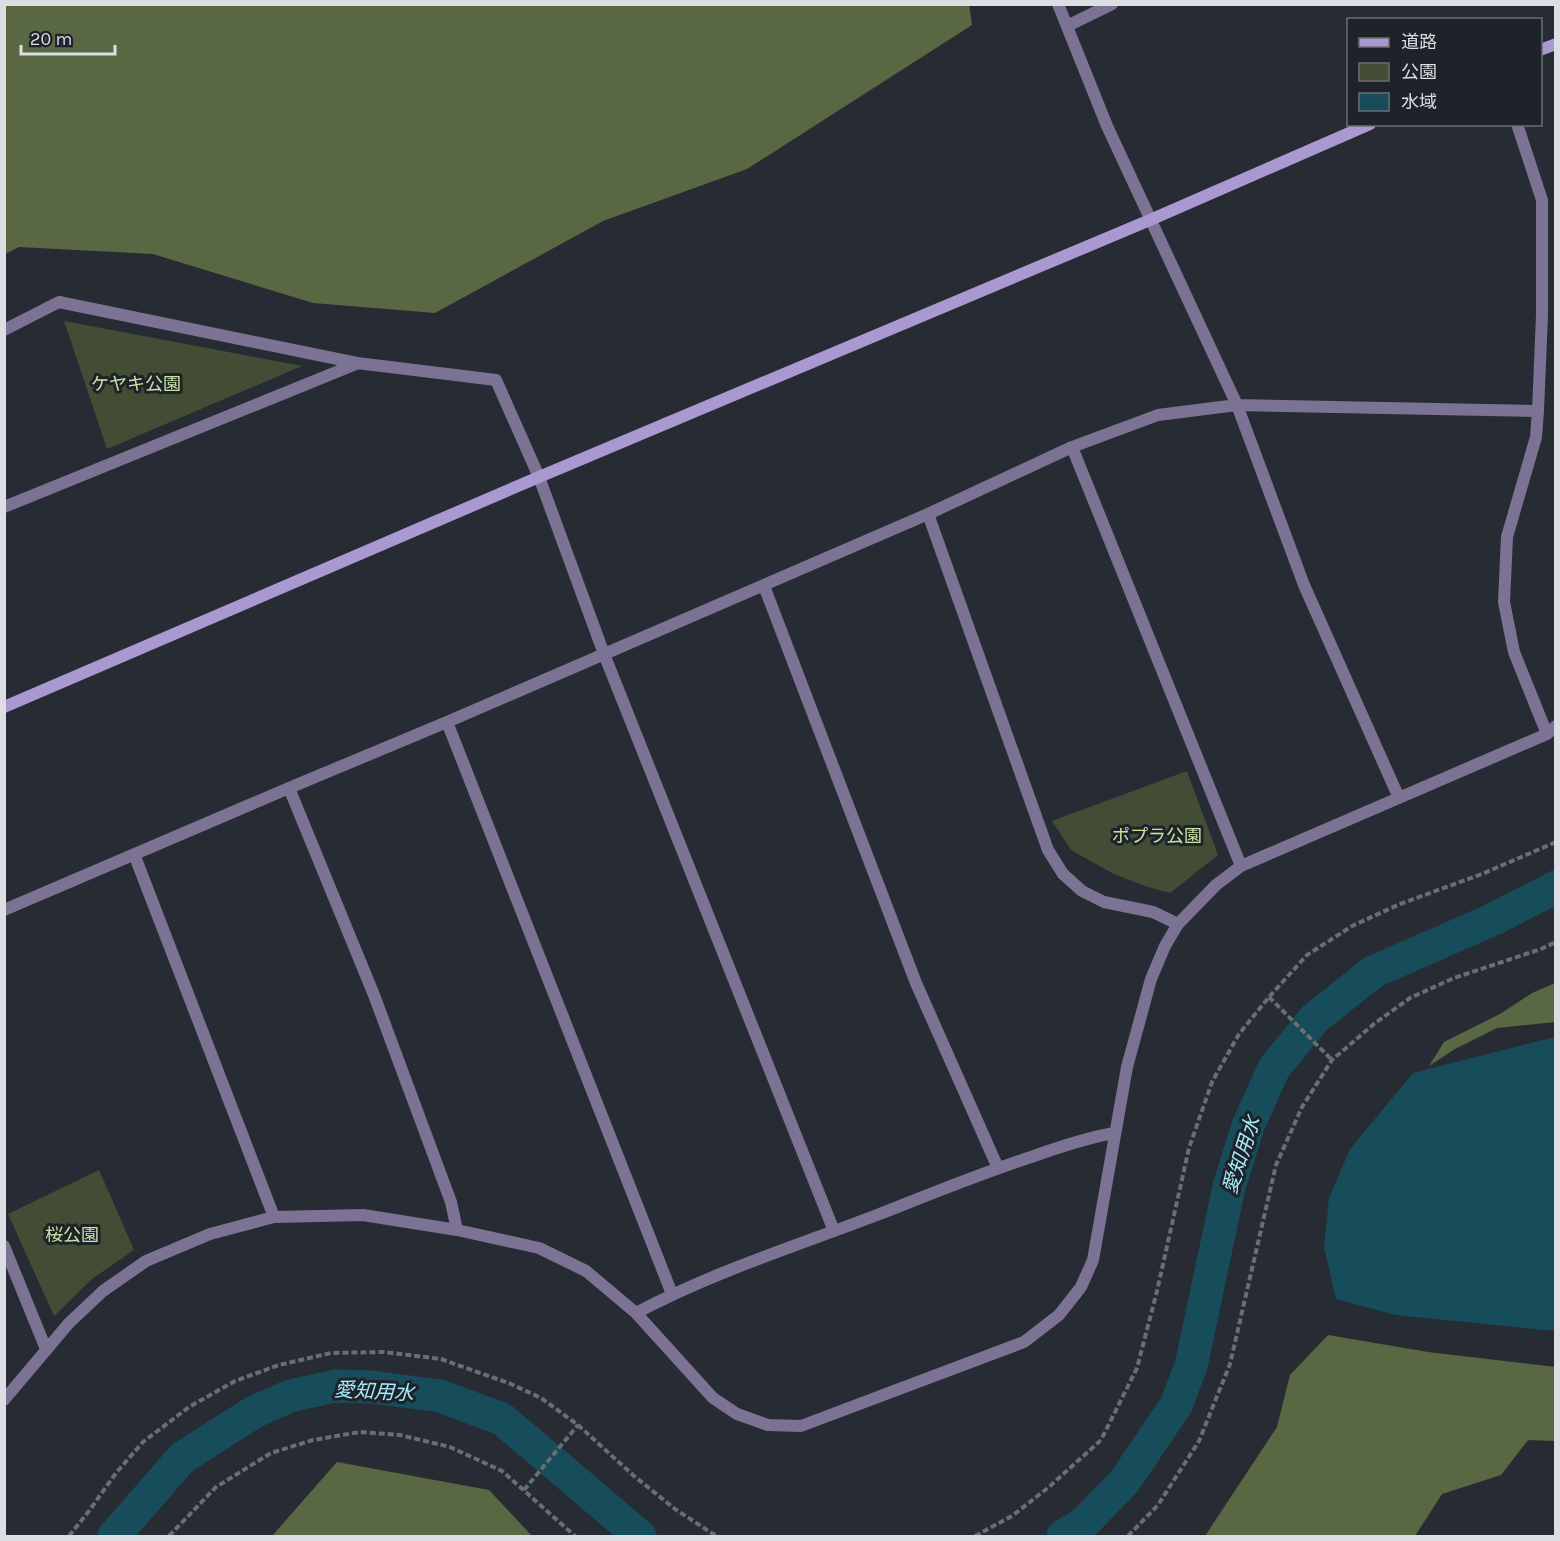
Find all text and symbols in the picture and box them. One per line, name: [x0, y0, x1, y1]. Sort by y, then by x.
scale bar: [21, 18, 116, 56]
legend: [1347, 18, 1542, 126]
text: 20 m: [30, 28, 72, 50]
text: 道路: [1401, 31, 1437, 53]
text: 公園: [1401, 61, 1437, 83]
text: 水域: [1401, 91, 1437, 113]
park label: ケヤキ公園: [91, 373, 181, 395]
park label: ポプラ公園: [1112, 825, 1202, 847]
water label: 愛知用水: [1218, 1112, 1265, 1197]
park label: 桜公園: [45, 1224, 99, 1246]
water label: 愛知用水: [333, 1378, 417, 1405]

